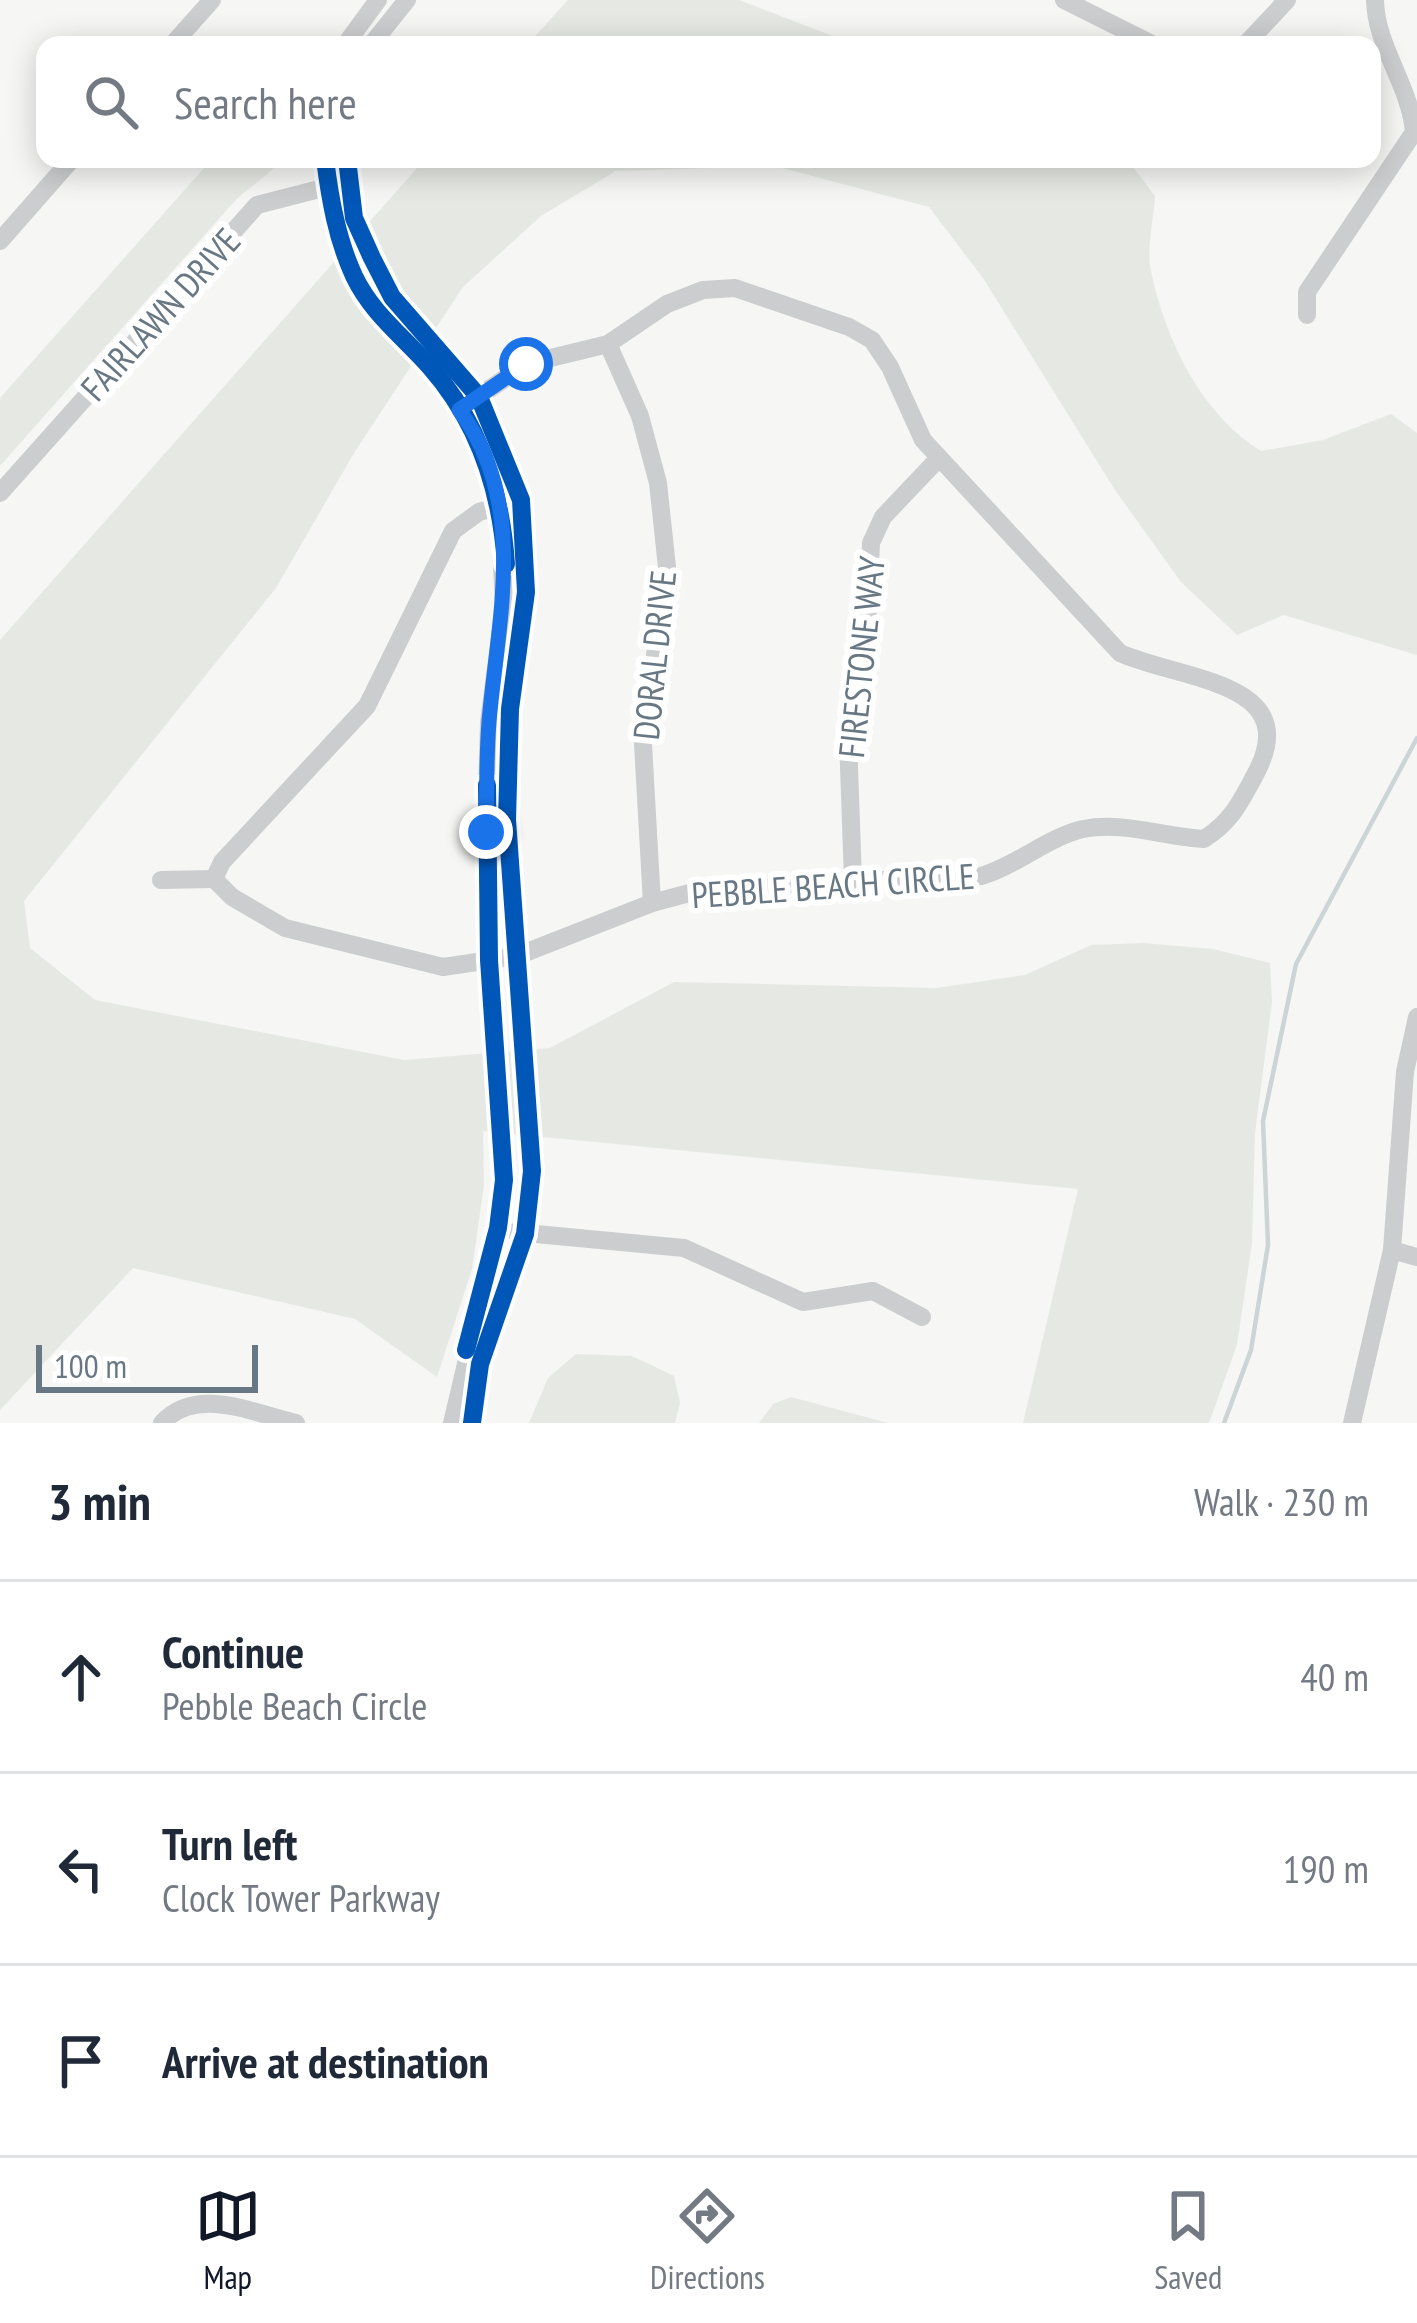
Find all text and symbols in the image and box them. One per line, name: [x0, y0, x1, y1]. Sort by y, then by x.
search box: [36, 36, 1381, 168]
icon: search: [78, 69, 144, 135]
text: Search here: [174, 73, 357, 131]
street label: FAIRLAWN DRIVE: [70, 218, 250, 410]
route start: [499, 337, 553, 391]
street label: FIRESTONE WAY: [827, 553, 895, 760]
street label: DORAL DRIVE: [622, 568, 686, 742]
route end: [459, 805, 513, 859]
street label: PEBBLE BEACH CIRCLE: [690, 852, 976, 918]
scale bar: [36, 1339, 258, 1392]
text: 100 m: [54, 1344, 127, 1387]
text: 3 min: [48, 1468, 151, 1534]
text: Walk · 230 m: [1194, 1476, 1369, 1527]
text: Continue: [162, 1622, 304, 1680]
icon: ahead: [48, 1644, 114, 1710]
text: 40 m: [1300, 1651, 1369, 1702]
text: Pebble Beach Circle: [162, 1680, 427, 1731]
text: Turn left: [162, 1814, 297, 1872]
icon: left: [48, 1836, 114, 1902]
text: 190 m: [1283, 1843, 1369, 1894]
text: Clock Tower Parkway: [162, 1872, 440, 1923]
icon: arrive: [48, 2028, 114, 2094]
text: Arrive at destination: [162, 2032, 489, 2090]
tab: Map: [195, 2183, 261, 2298]
tab: Directions: [650, 2183, 765, 2298]
tab: Saved: [1154, 2183, 1222, 2298]

